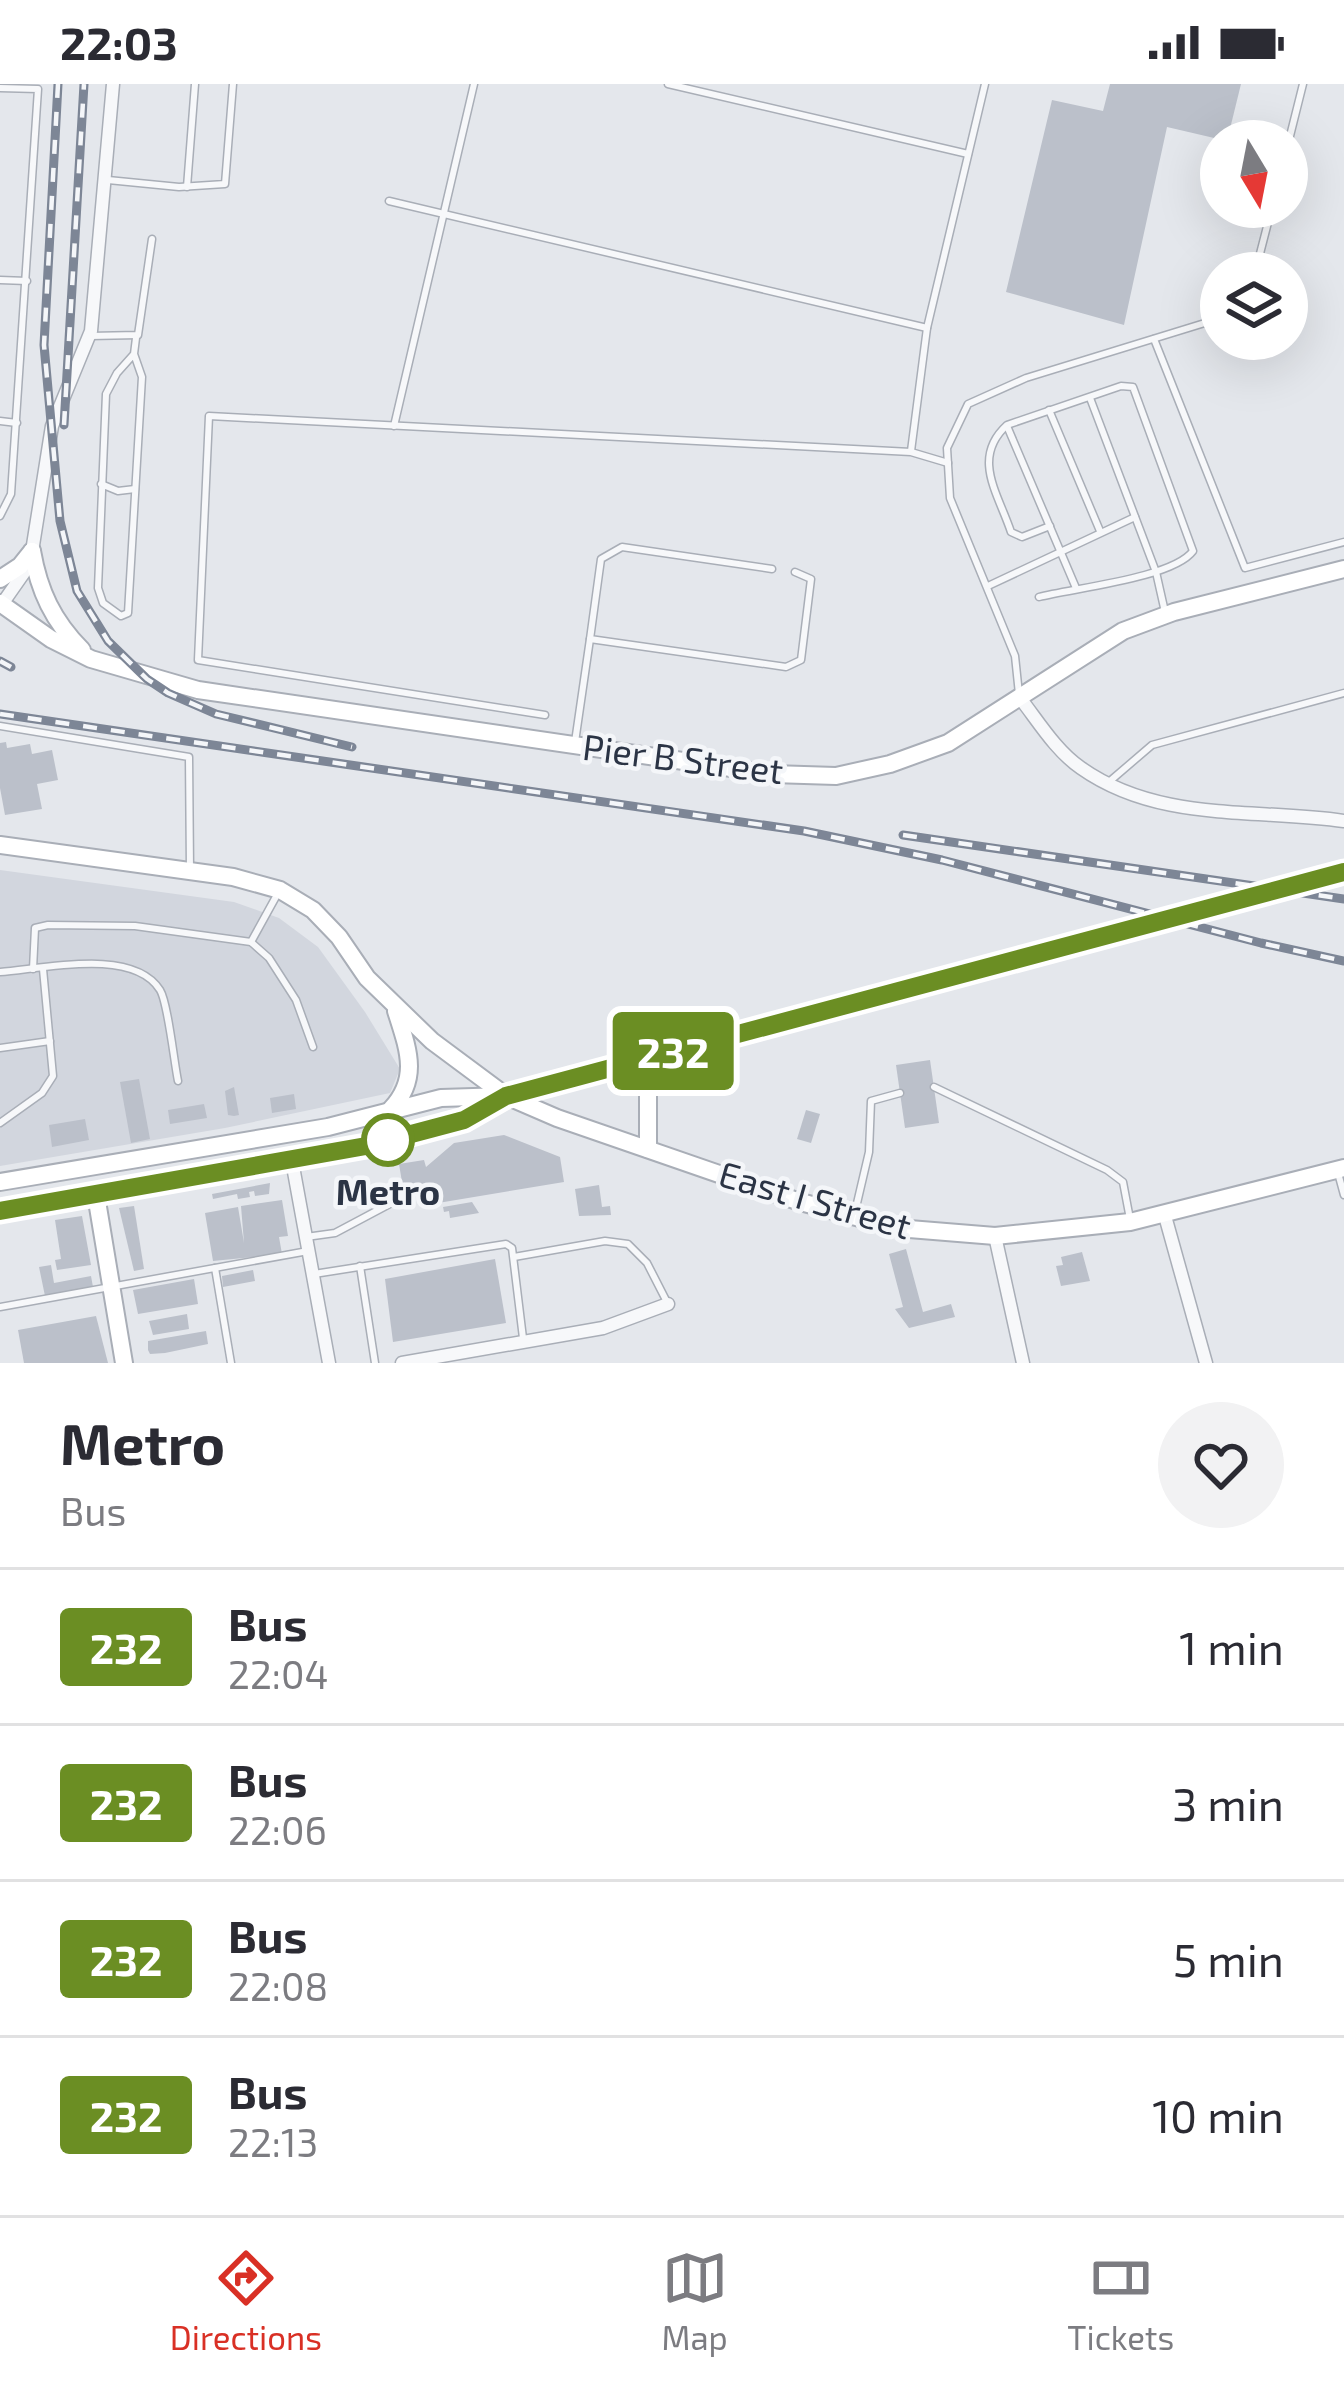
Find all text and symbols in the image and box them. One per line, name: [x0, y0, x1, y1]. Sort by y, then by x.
text: 22:03: [60, 15, 178, 69]
north arrow: [1200, 120, 1308, 228]
map controls: [1200, 120, 1308, 360]
button: layers: [1200, 252, 1308, 360]
street label: Pier B Street: [581, 724, 786, 791]
line badge: 232: [604, 1012, 742, 1090]
text: 232: [637, 1026, 709, 1076]
marker: Metro: [363, 1115, 413, 1165]
street label: East I Street: [715, 1151, 916, 1246]
place label: Metro: [336, 1169, 440, 1212]
button: heart: [1158, 1402, 1284, 1528]
text: Metro: [60, 1408, 225, 1476]
text: Bus: [60, 1487, 126, 1534]
text: Bus: [228, 1596, 307, 1650]
text: 1 min: [1179, 1620, 1284, 1674]
text: 232: [90, 1622, 162, 1672]
text: 22:04: [228, 1650, 329, 1697]
text: Bus: [228, 1752, 307, 1806]
text: 3 min: [1172, 1776, 1284, 1830]
text: 232: [90, 1778, 162, 1828]
text: 22:06: [228, 1806, 327, 1853]
text: Bus: [228, 1908, 307, 1962]
text: 5 min: [1173, 1932, 1284, 1986]
text: 232: [90, 1934, 162, 1984]
text: 22:08: [228, 1962, 328, 2009]
text: Bus: [228, 2064, 307, 2118]
text: 10 min: [1152, 2088, 1284, 2142]
text: 232: [90, 2090, 162, 2140]
text: 22:13: [228, 2118, 318, 2165]
tab: Directions: [170, 2245, 322, 2357]
tab: Map: [662, 2245, 728, 2357]
tab: Tickets: [1067, 2245, 1174, 2357]

